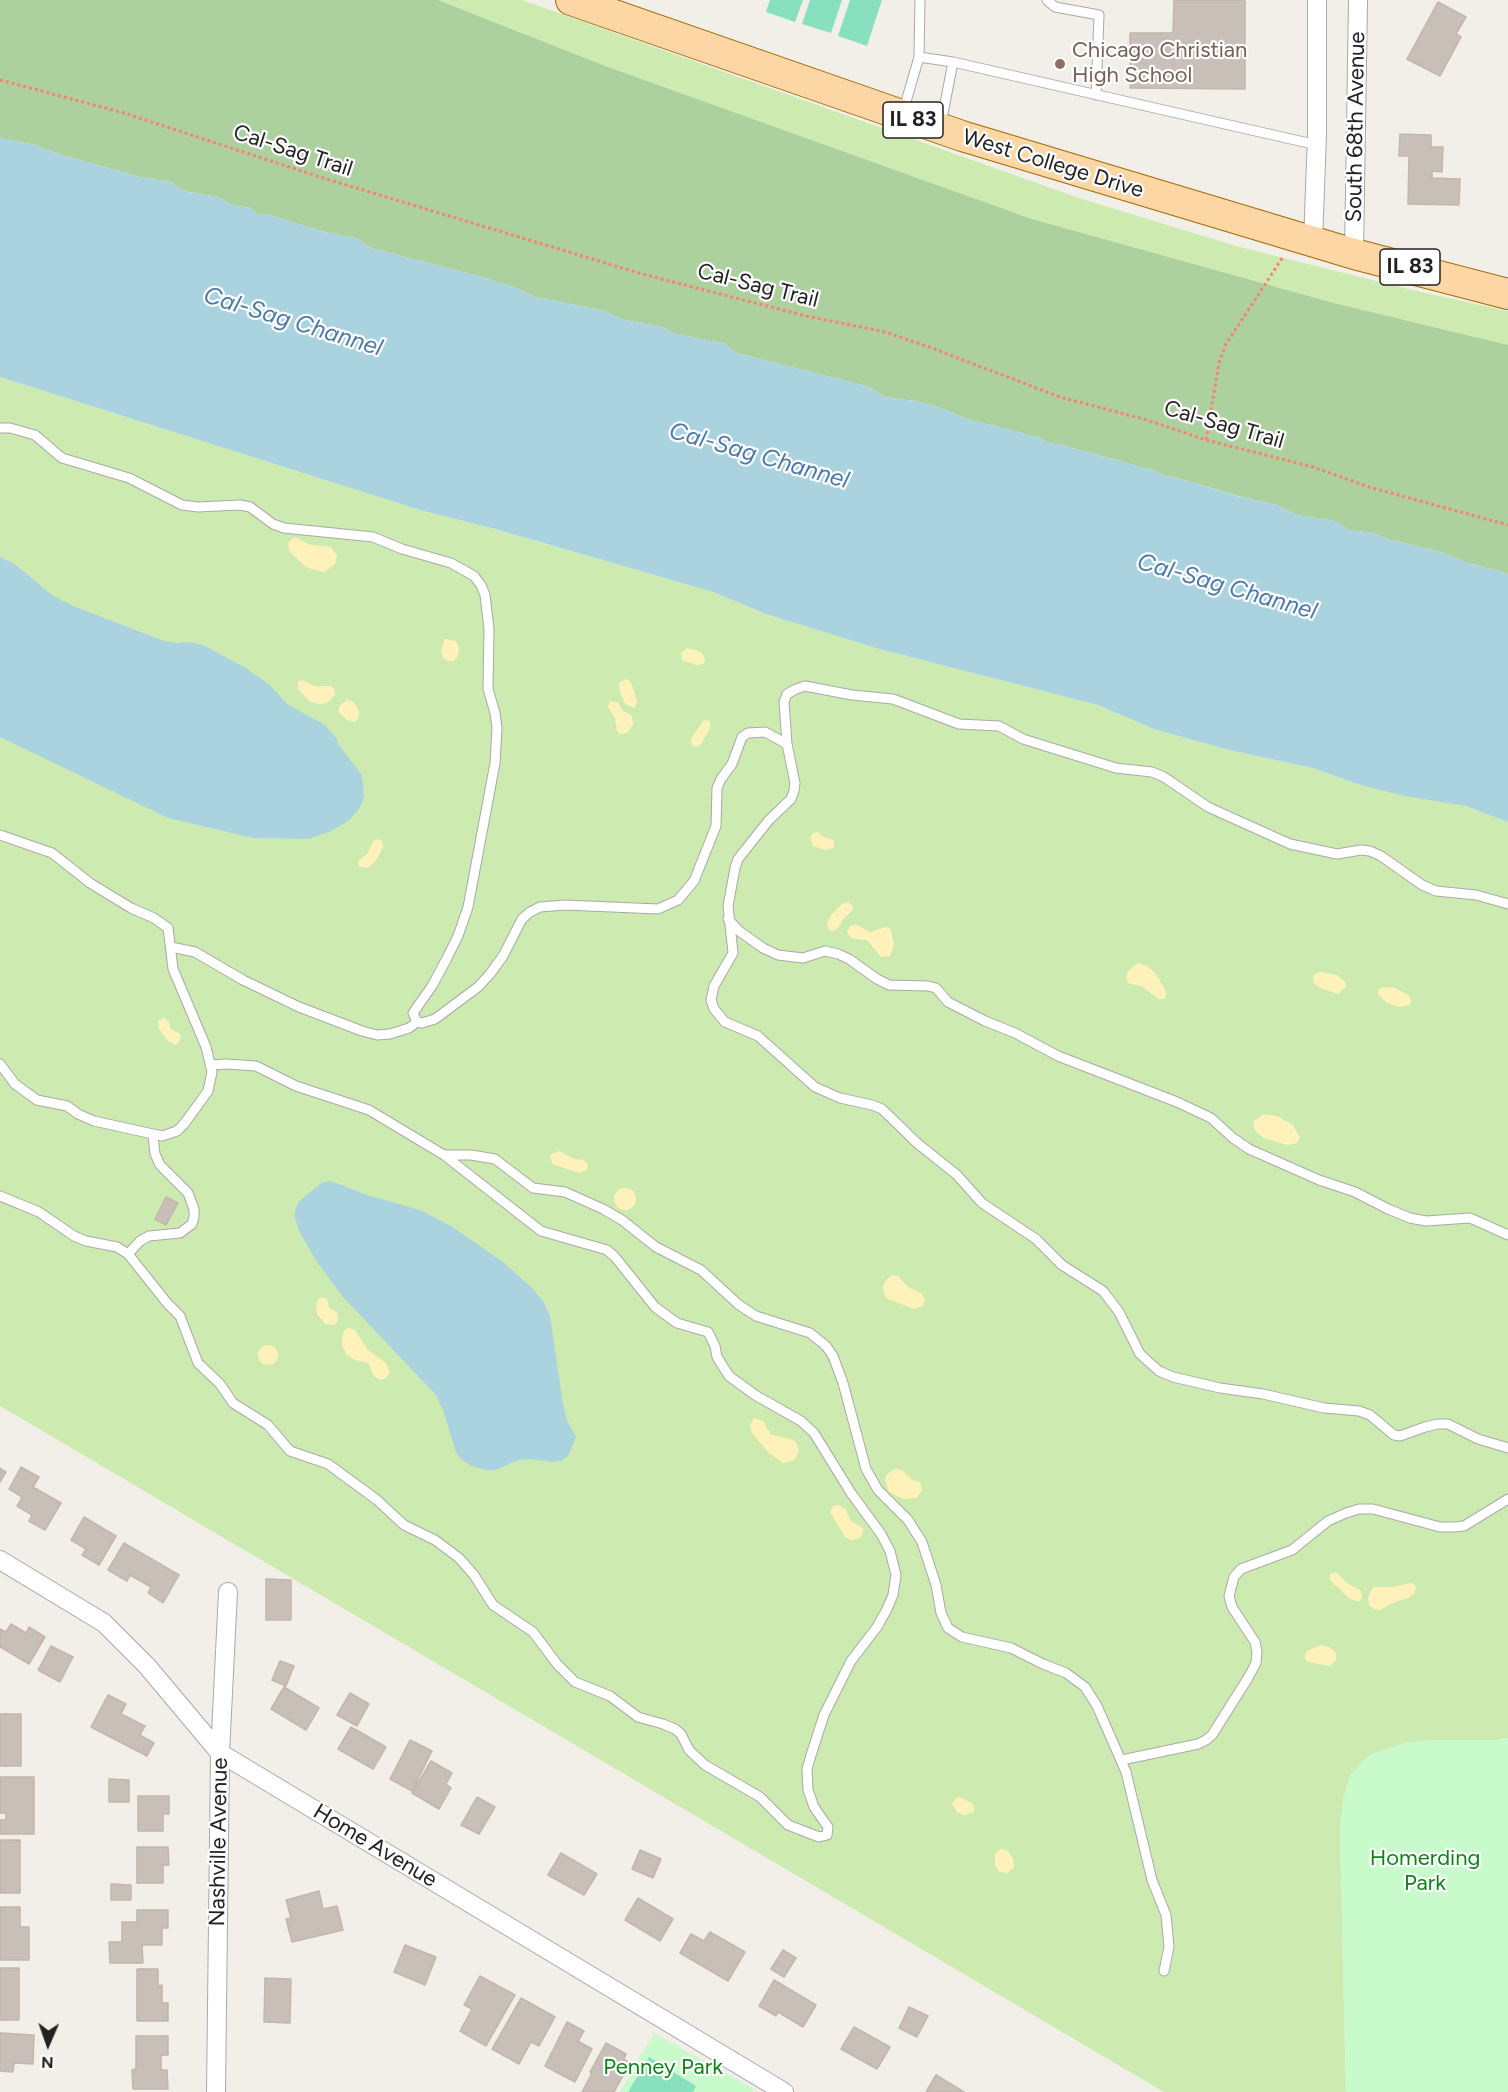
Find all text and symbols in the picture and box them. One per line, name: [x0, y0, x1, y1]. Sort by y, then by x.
street label: South 68th Avenue: [1341, 31, 1371, 223]
place label: Chicago Christian High School: [1072, 38, 1247, 90]
marker: Chicago Christian High School: [1053, 57, 1067, 71]
road number: IL 83: [883, 102, 943, 138]
street label: Cal-Sag Trail: [230, 119, 356, 183]
street label: West College Drive: [959, 124, 1147, 204]
road number: IL 83: [1380, 249, 1440, 285]
street label: Cal-Sag Trail: [695, 258, 821, 314]
water label: Cal-Sag Channel: [200, 281, 386, 363]
street label: Cal-Sag Trail: [1161, 395, 1287, 455]
water label: Cal-Sag Channel: [666, 417, 852, 495]
water label: Cal-Sag Channel: [1134, 548, 1320, 626]
street label: Nashville Avenue: [204, 1757, 234, 1927]
street label: Home Avenue: [308, 1799, 442, 1893]
park label: Homerding Park: [1370, 1846, 1480, 1898]
north arrow: [18, 2014, 78, 2074]
text: N: [41, 2053, 54, 2072]
park label: Penney Park: [603, 2055, 723, 2081]

